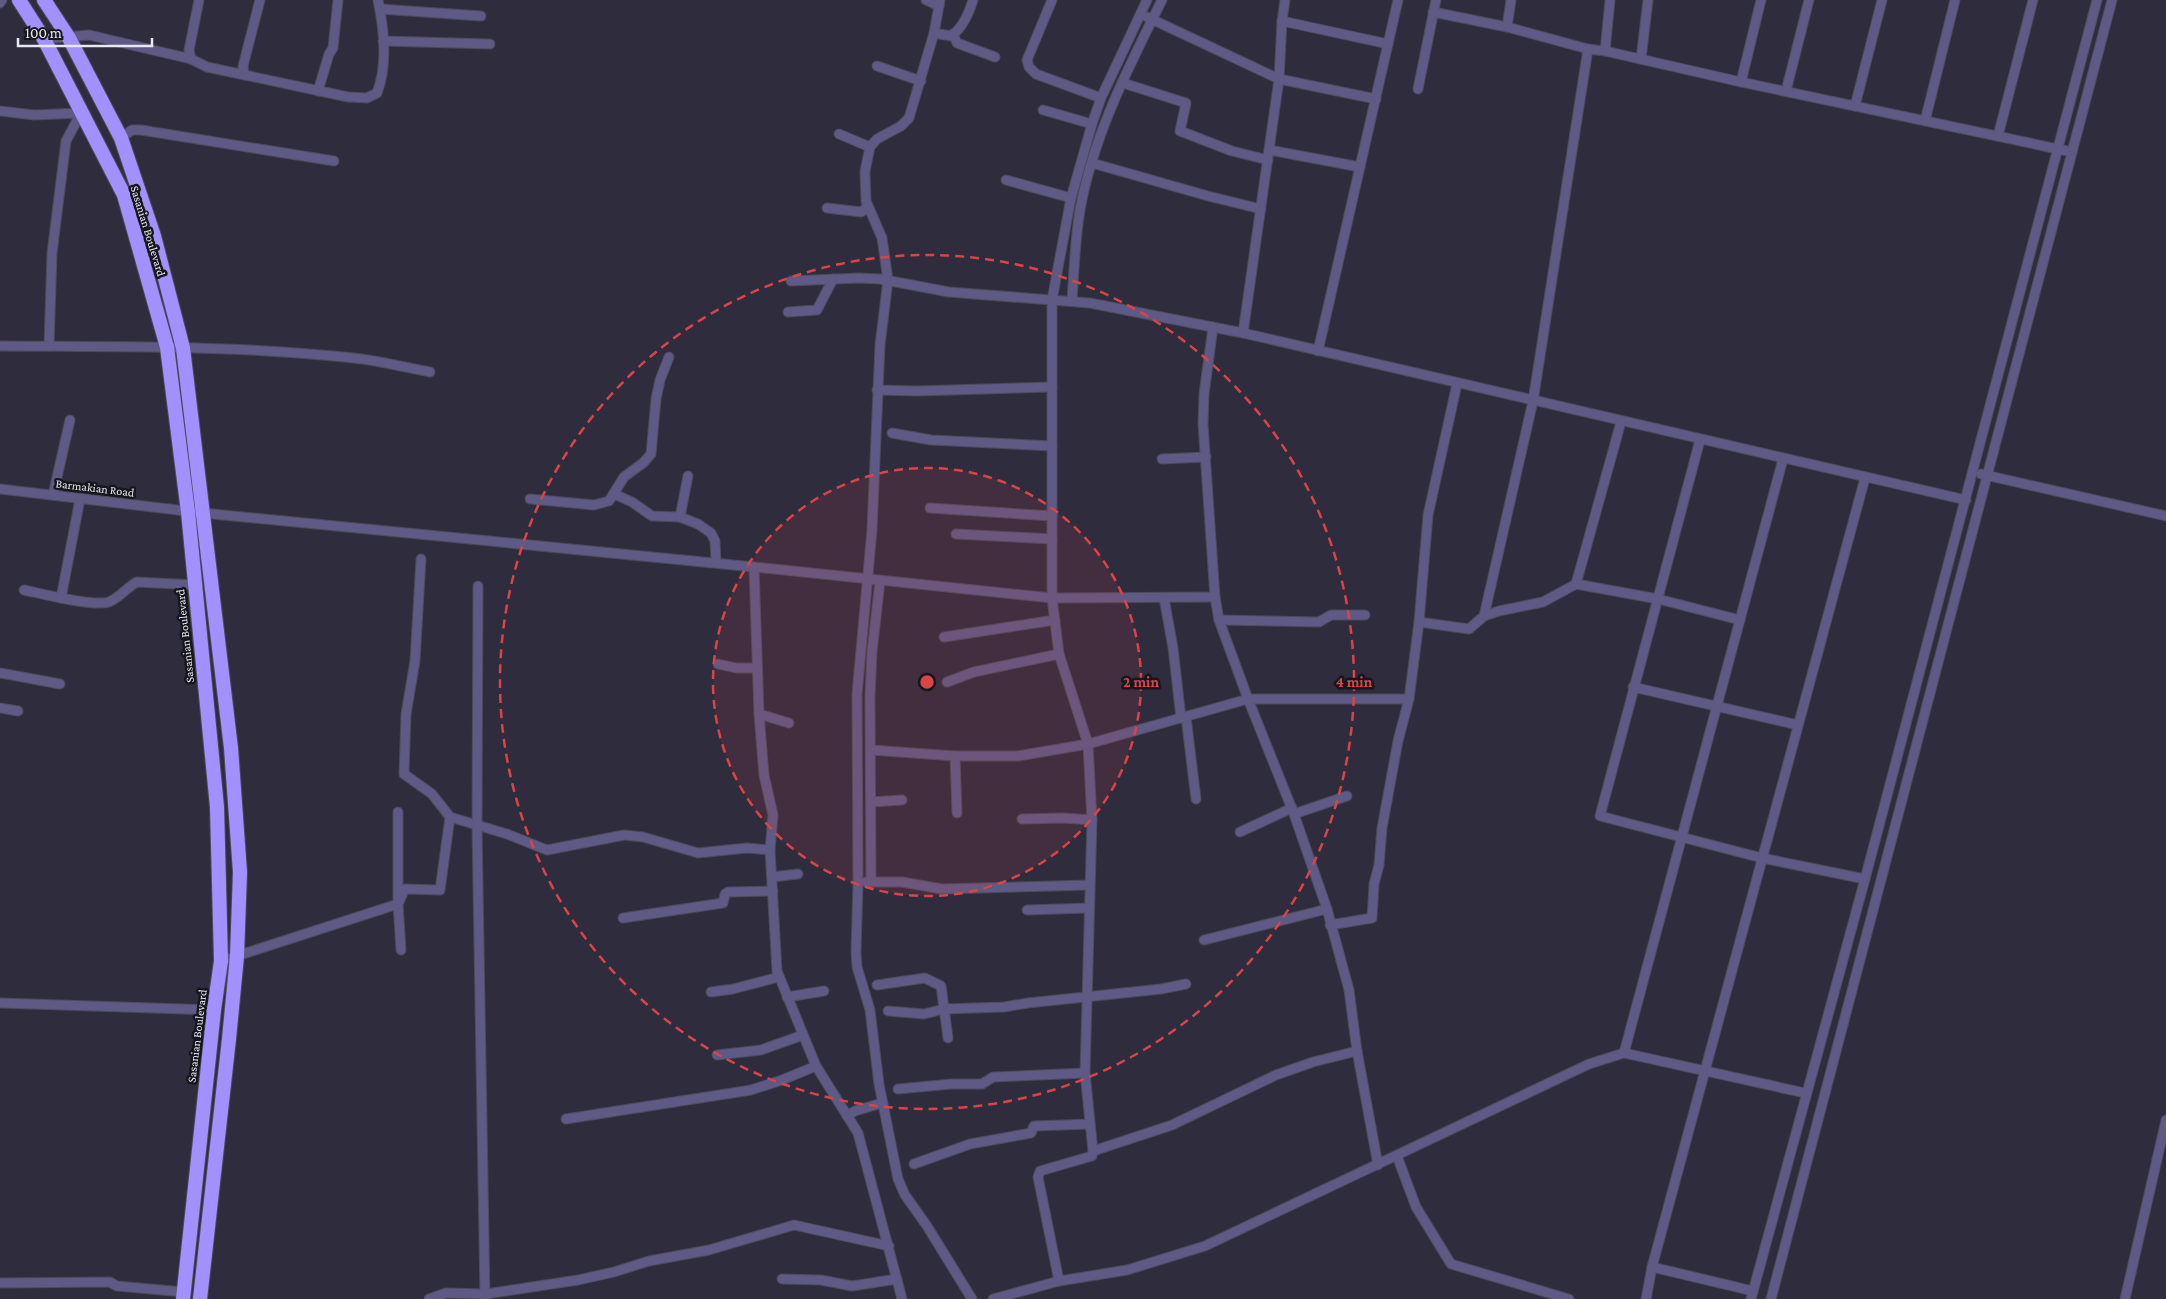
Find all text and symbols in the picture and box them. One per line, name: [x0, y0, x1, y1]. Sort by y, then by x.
scale bar: [18, 15, 151, 47]
text: 100 m: [25, 25, 62, 41]
street label: Sasanian Boulevard: [128, 184, 169, 279]
street label: Barmakian Road: [55, 476, 136, 500]
street label: Sasanian Boulevard: [173, 588, 197, 683]
centre of rings: [918, 673, 936, 691]
text: 2 min: [1123, 674, 1159, 690]
text: 4 min: [1336, 674, 1373, 690]
street label: Sasanian Boulevard: [184, 988, 210, 1083]

